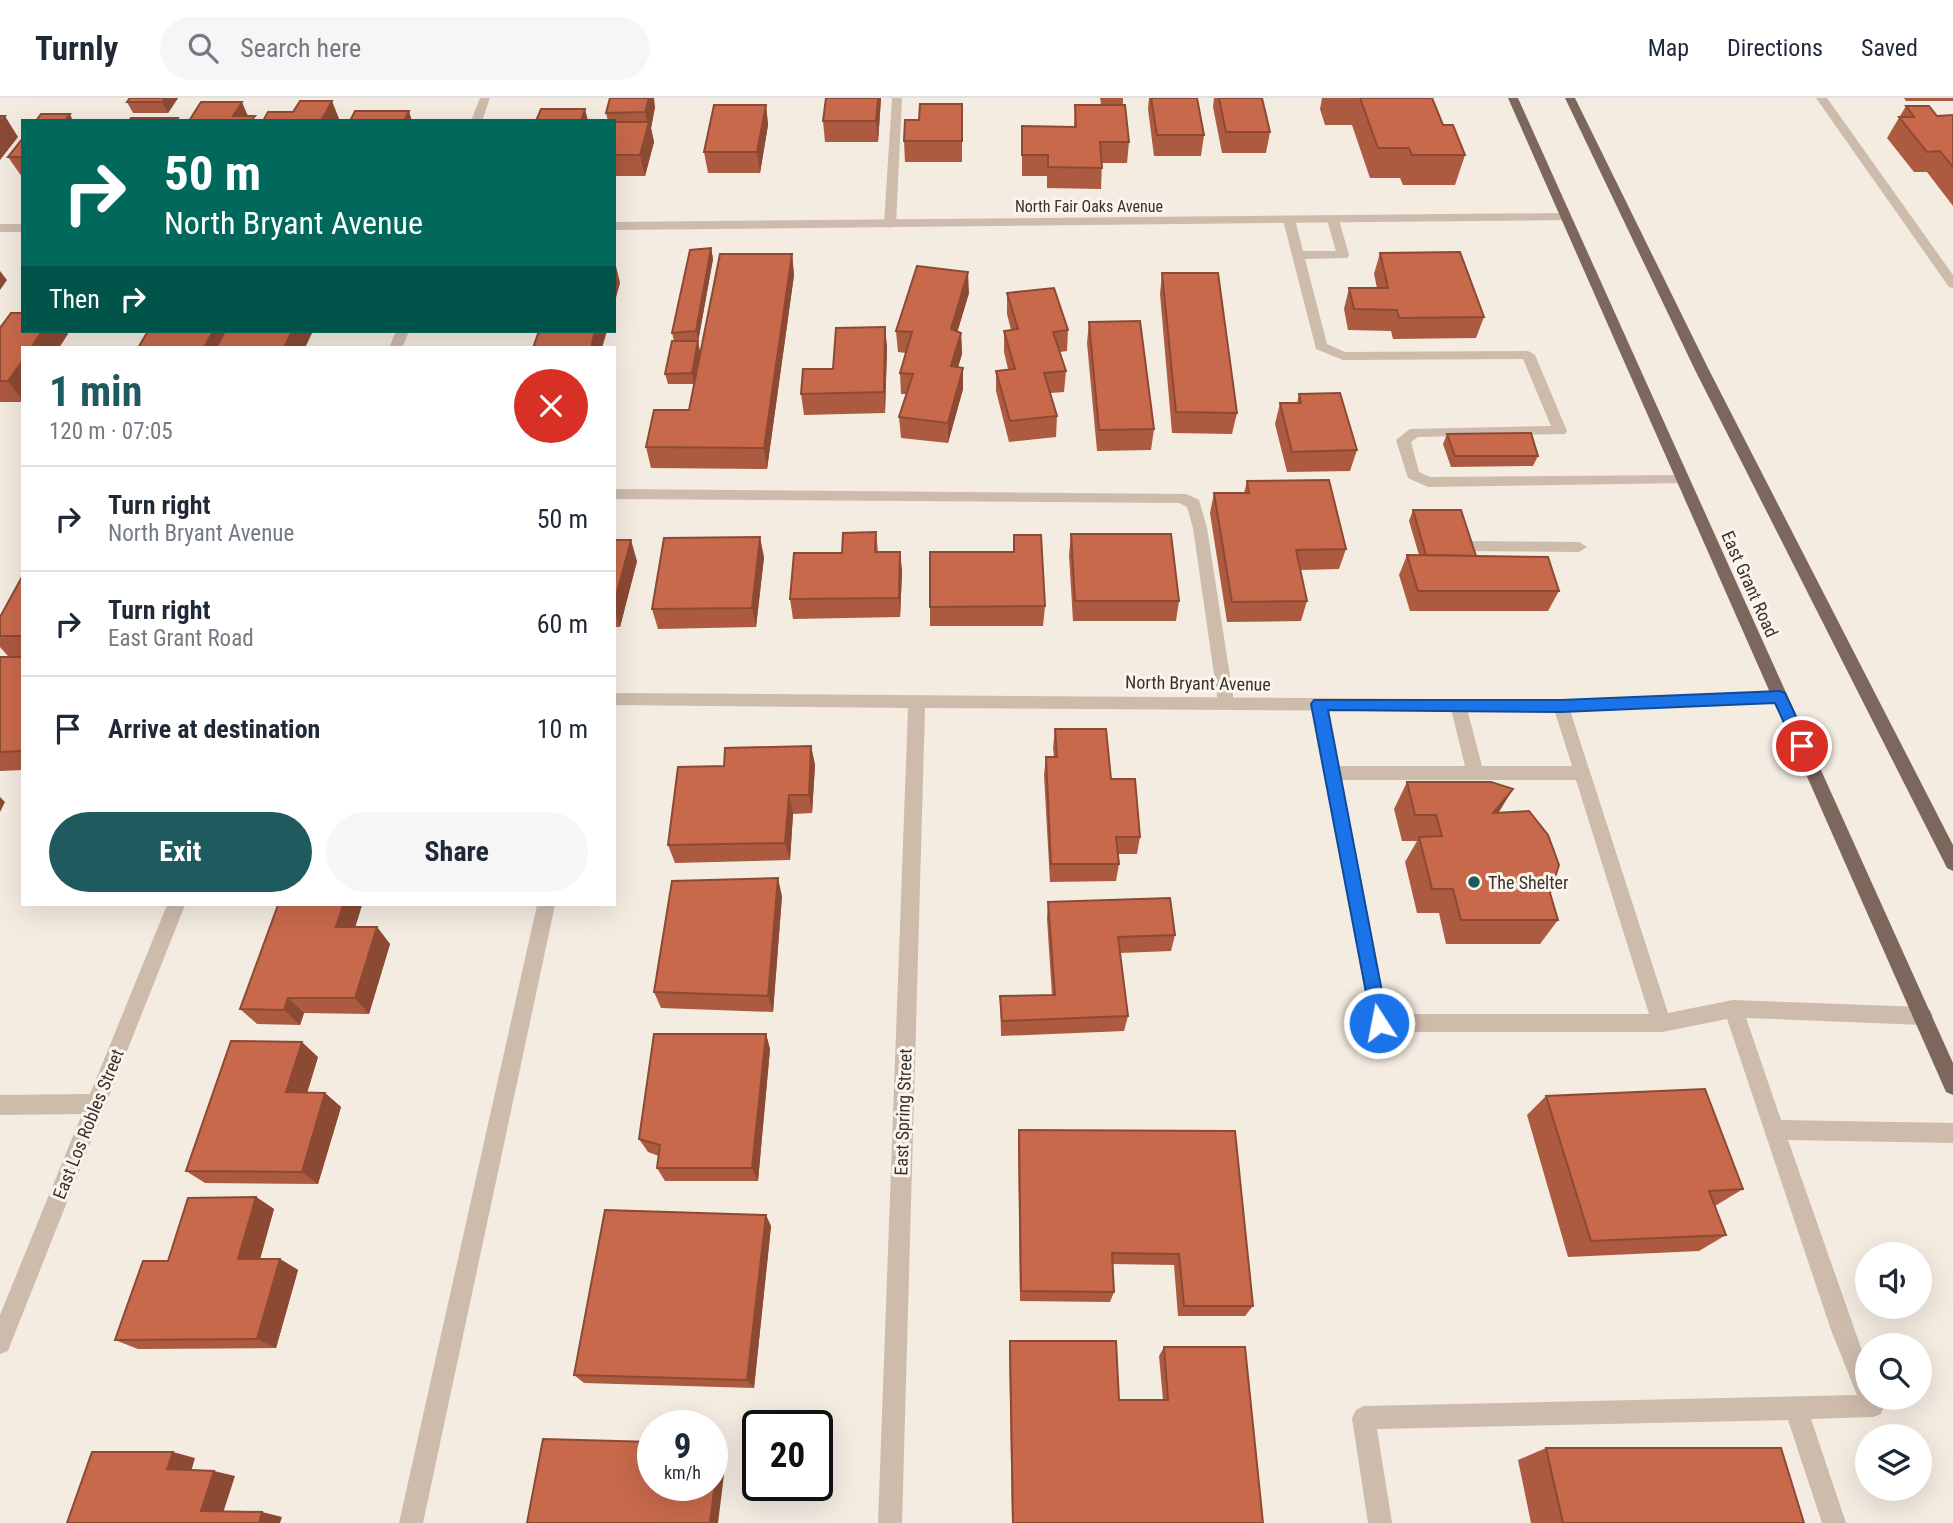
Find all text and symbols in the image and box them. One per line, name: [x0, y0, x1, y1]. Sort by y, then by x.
search box: [160, 17, 650, 80]
text: Turnly: [35, 29, 118, 68]
icon: search: [184, 29, 222, 67]
text: Search here: [240, 33, 361, 63]
text: Map: [1648, 34, 1689, 62]
text: Directions: [1727, 34, 1823, 62]
text: Saved: [1861, 34, 1918, 62]
text: 50 m: [164, 145, 261, 202]
icon: right: [49, 147, 140, 238]
street label: North Fair Oaks Avenue: [1015, 197, 1163, 216]
text: North Bryant Avenue: [164, 204, 423, 242]
icon: right: [114, 280, 152, 318]
text: Then: [49, 284, 100, 314]
text: 1 min: [49, 367, 142, 416]
button: close: [514, 369, 588, 443]
text: 120 m · 07:05: [49, 418, 173, 445]
text: Turn right: [108, 490, 210, 520]
icon: right: [49, 500, 87, 538]
text: 50 m: [537, 504, 588, 534]
text: North Bryant Avenue: [108, 520, 294, 547]
street label: East Grant Road: [1717, 528, 1783, 640]
text: Turn right: [108, 595, 210, 625]
icon: right: [49, 605, 87, 643]
text: 60 m: [537, 609, 588, 639]
text: East Grant Road: [108, 625, 254, 652]
street label: North Bryant Avenue: [1125, 671, 1271, 695]
icon: arrive: [49, 710, 87, 748]
text: Arrive at destination: [108, 714, 320, 744]
text: 10 m: [537, 714, 588, 744]
pin: [1772, 716, 1832, 776]
icon: arrive: [1783, 727, 1821, 765]
button: Exit: [49, 812, 312, 892]
button: Share: [326, 812, 588, 892]
place label: The Shelter: [1488, 872, 1569, 893]
marker: The Shelter: [1466, 874, 1482, 890]
position arrow: [1342, 986, 1416, 1060]
street label: East Los Robles Street: [48, 1046, 128, 1202]
street label: East Spring Street: [890, 1048, 916, 1176]
map controls: [1855, 1242, 1932, 1501]
button: sound: [1855, 1242, 1932, 1319]
button: search: [1855, 1333, 1932, 1410]
speed limit sign: 20: [742, 1410, 833, 1501]
button: layers: [1855, 1424, 1932, 1501]
text: 9: [674, 1426, 691, 1467]
text: km/h: [664, 1462, 701, 1483]

